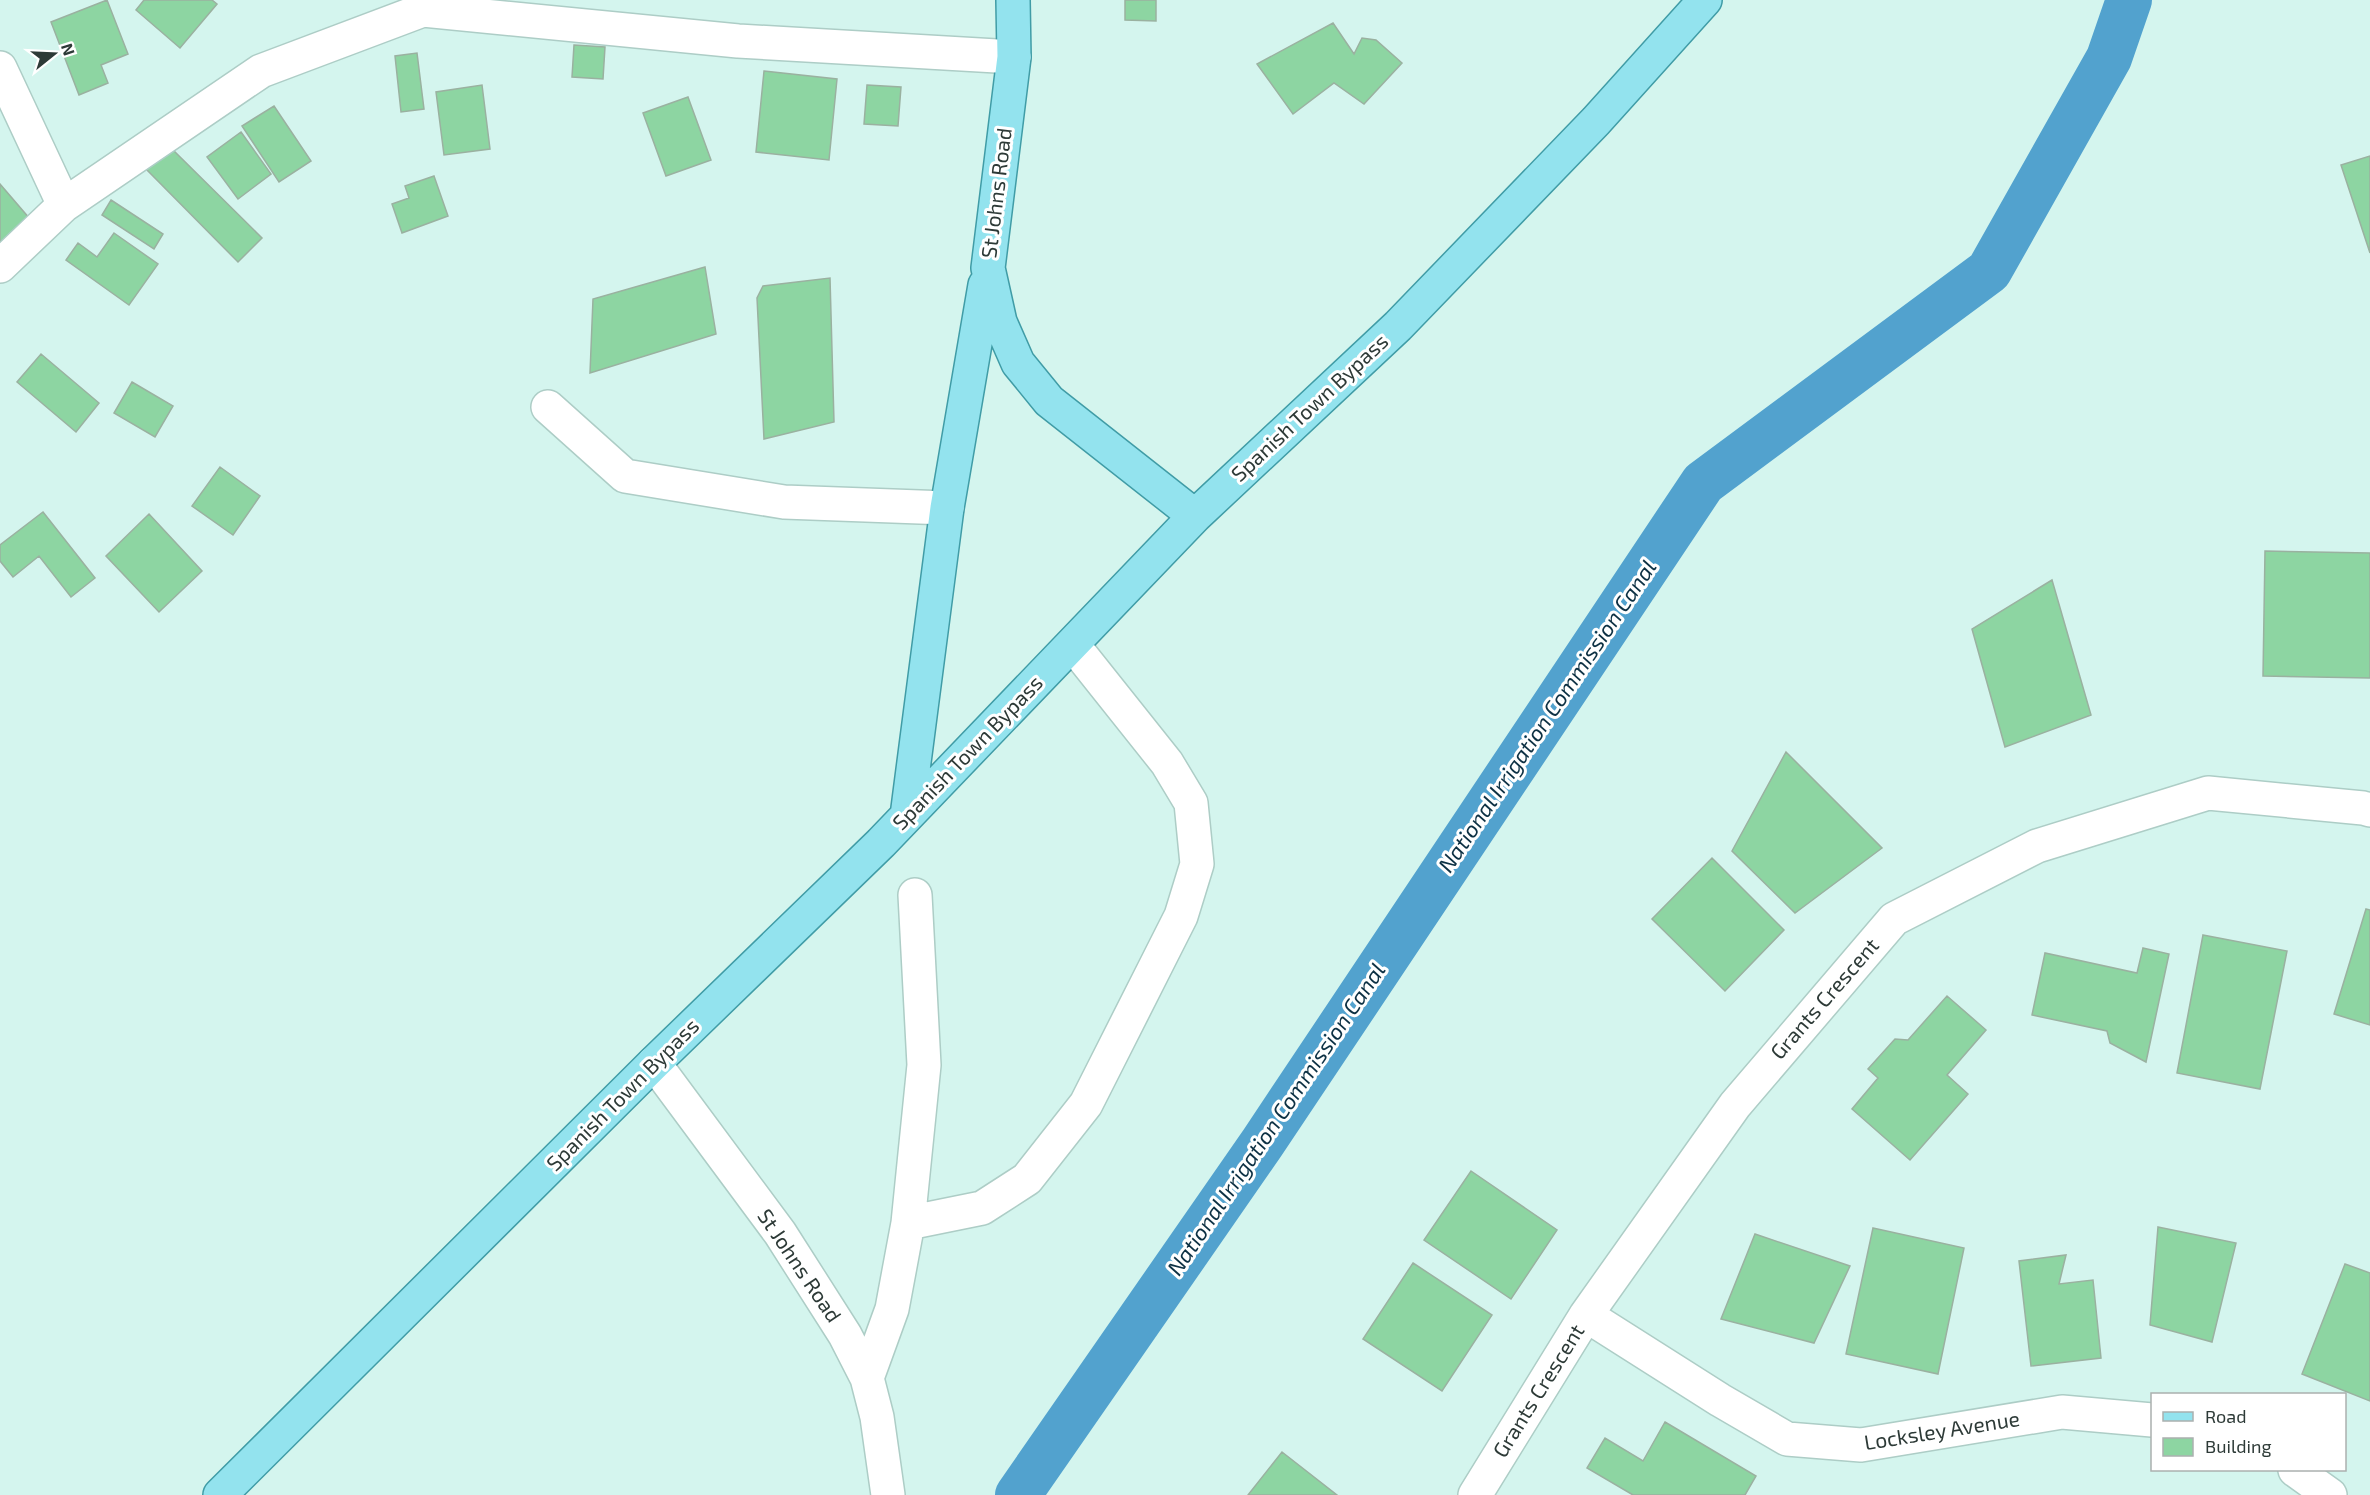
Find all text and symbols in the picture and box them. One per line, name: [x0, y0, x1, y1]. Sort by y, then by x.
north arrow: [24, 24, 84, 84]
text: N: [58, 41, 80, 58]
street label: St Johns Road: [975, 126, 1016, 259]
street label: Spanish Town Bypass: [1225, 328, 1392, 486]
water label: National Irrigation Commission Canal: [1432, 554, 1661, 876]
street label: Spanish Town Bypass: [887, 670, 1047, 834]
street label: Grants Crescent: [1764, 932, 1883, 1064]
water label: National Irrigation Commission Canal: [1161, 957, 1390, 1279]
street label: Spanish Town Bypass: [541, 1013, 703, 1175]
street label: St Johns Road: [753, 1204, 847, 1326]
street label: Grants Crescent: [1487, 1319, 1589, 1461]
legend: [2151, 1393, 2346, 1471]
street label: Locksley Avenue: [1862, 1405, 2021, 1454]
text: Road: [2205, 1405, 2246, 1427]
text: Building: [2205, 1435, 2272, 1457]

